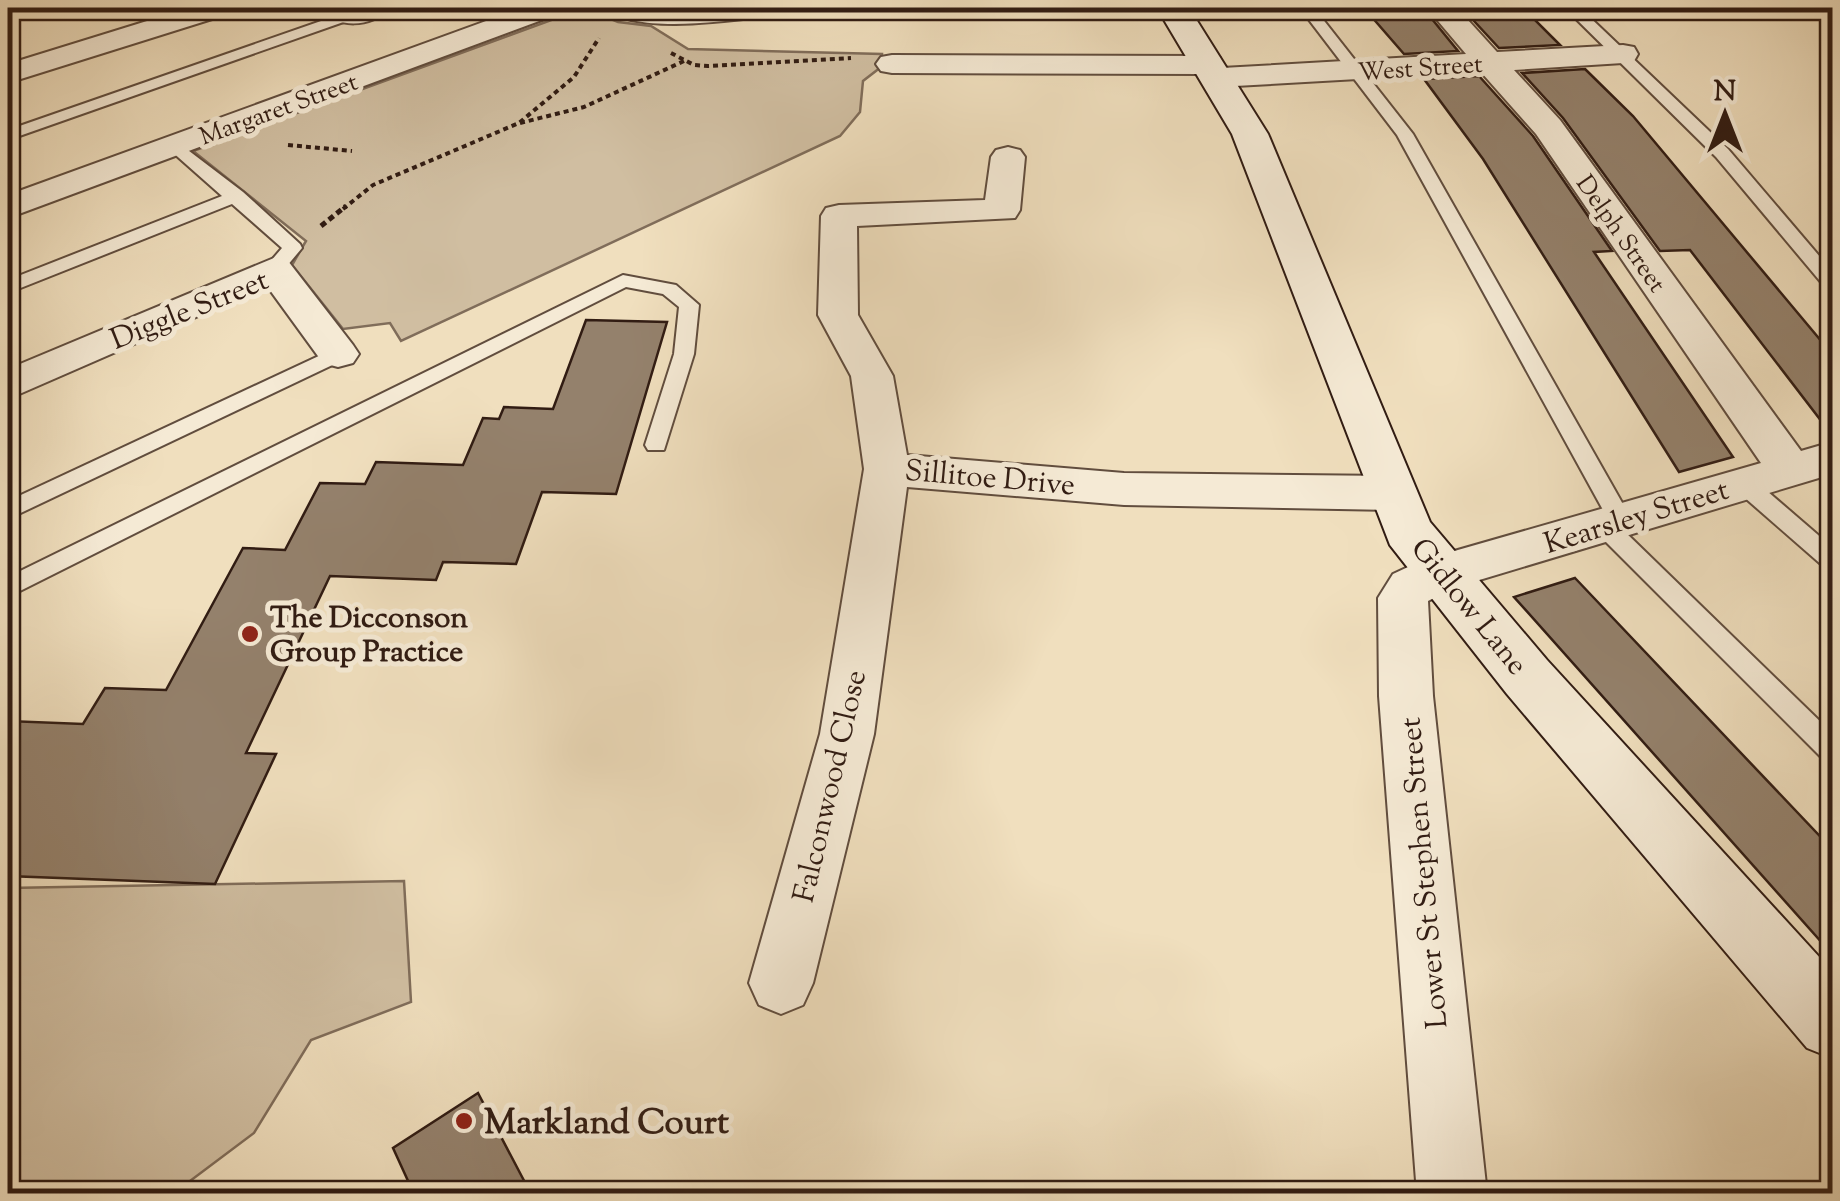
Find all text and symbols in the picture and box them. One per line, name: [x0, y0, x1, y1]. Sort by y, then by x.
street label: West Street: [1356, 48, 1484, 92]
street label: Margaret Street: [195, 65, 364, 156]
north arrow: [1675, 65, 1775, 165]
text: N: [1714, 73, 1736, 113]
street label: Delph Street: [1566, 169, 1674, 301]
street label: Diggle Street: [104, 260, 275, 363]
street label: Sillitoe Drive: [903, 451, 1077, 508]
street label: Kearsley Street: [1539, 470, 1734, 567]
street label: Gidlow Lane: [1399, 530, 1537, 685]
place label: The Dicconson Group Practice: [270, 598, 468, 675]
marker: The Dicconson Group Practice: [239, 623, 261, 645]
street label: Falconwood Close: [784, 666, 879, 907]
street label: Lower St Stephen Street: [1390, 715, 1461, 1030]
place label: Markland Court: [484, 1099, 729, 1150]
marker: Markland Court: [453, 1110, 475, 1132]

